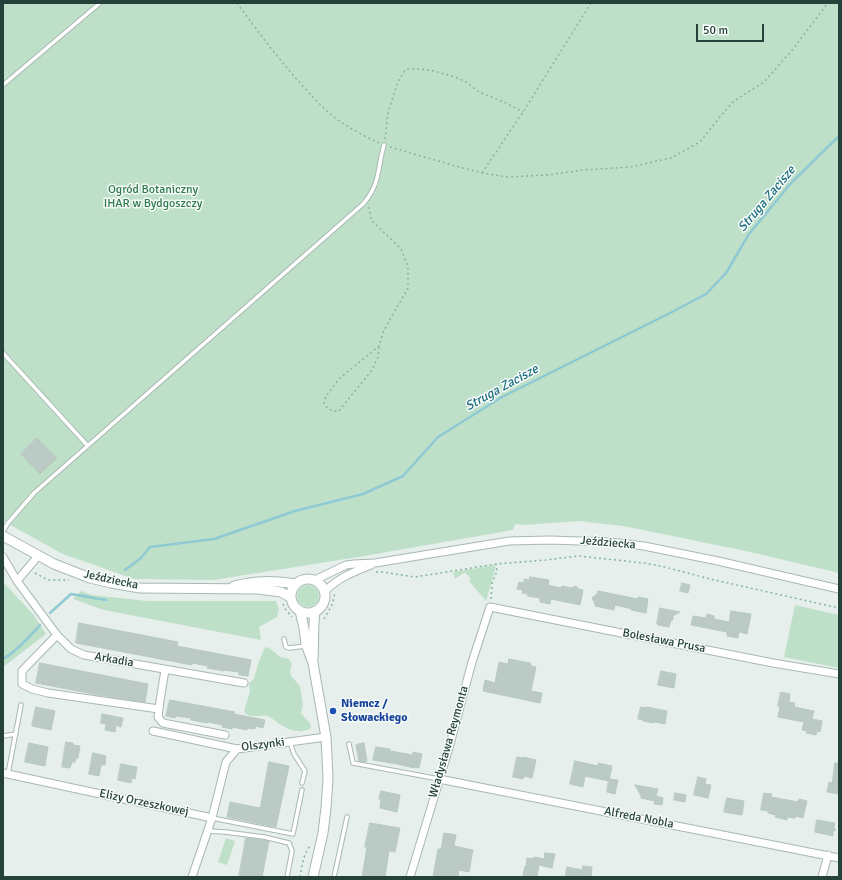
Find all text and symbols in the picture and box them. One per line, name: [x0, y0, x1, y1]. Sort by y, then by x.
scale bar: [698, 16, 766, 42]
text: 50 m: [703, 23, 728, 38]
water label: Struga Zacisze: [735, 163, 799, 235]
park label: Ogród Botaniczny IHAR w Bydgoszczy: [104, 183, 202, 211]
water label: Struga Zacisze: [463, 361, 541, 415]
street label: Jeździecka: [580, 533, 636, 553]
street label: Jeździecka: [82, 567, 140, 593]
street label: Bolesława Prusa: [621, 626, 707, 656]
street label: Arkadia: [93, 649, 135, 671]
street label: Władysława Reymonta: [426, 684, 472, 800]
place label: Niemcz / Słowackiego: [341, 697, 408, 725]
marker: Niemcz / Słowackiego: [328, 706, 338, 716]
street label: Olszynki: [241, 735, 285, 755]
street label: Elizy Orzeszkowej: [98, 786, 190, 820]
street label: Alfreda Nobla: [603, 804, 675, 832]

